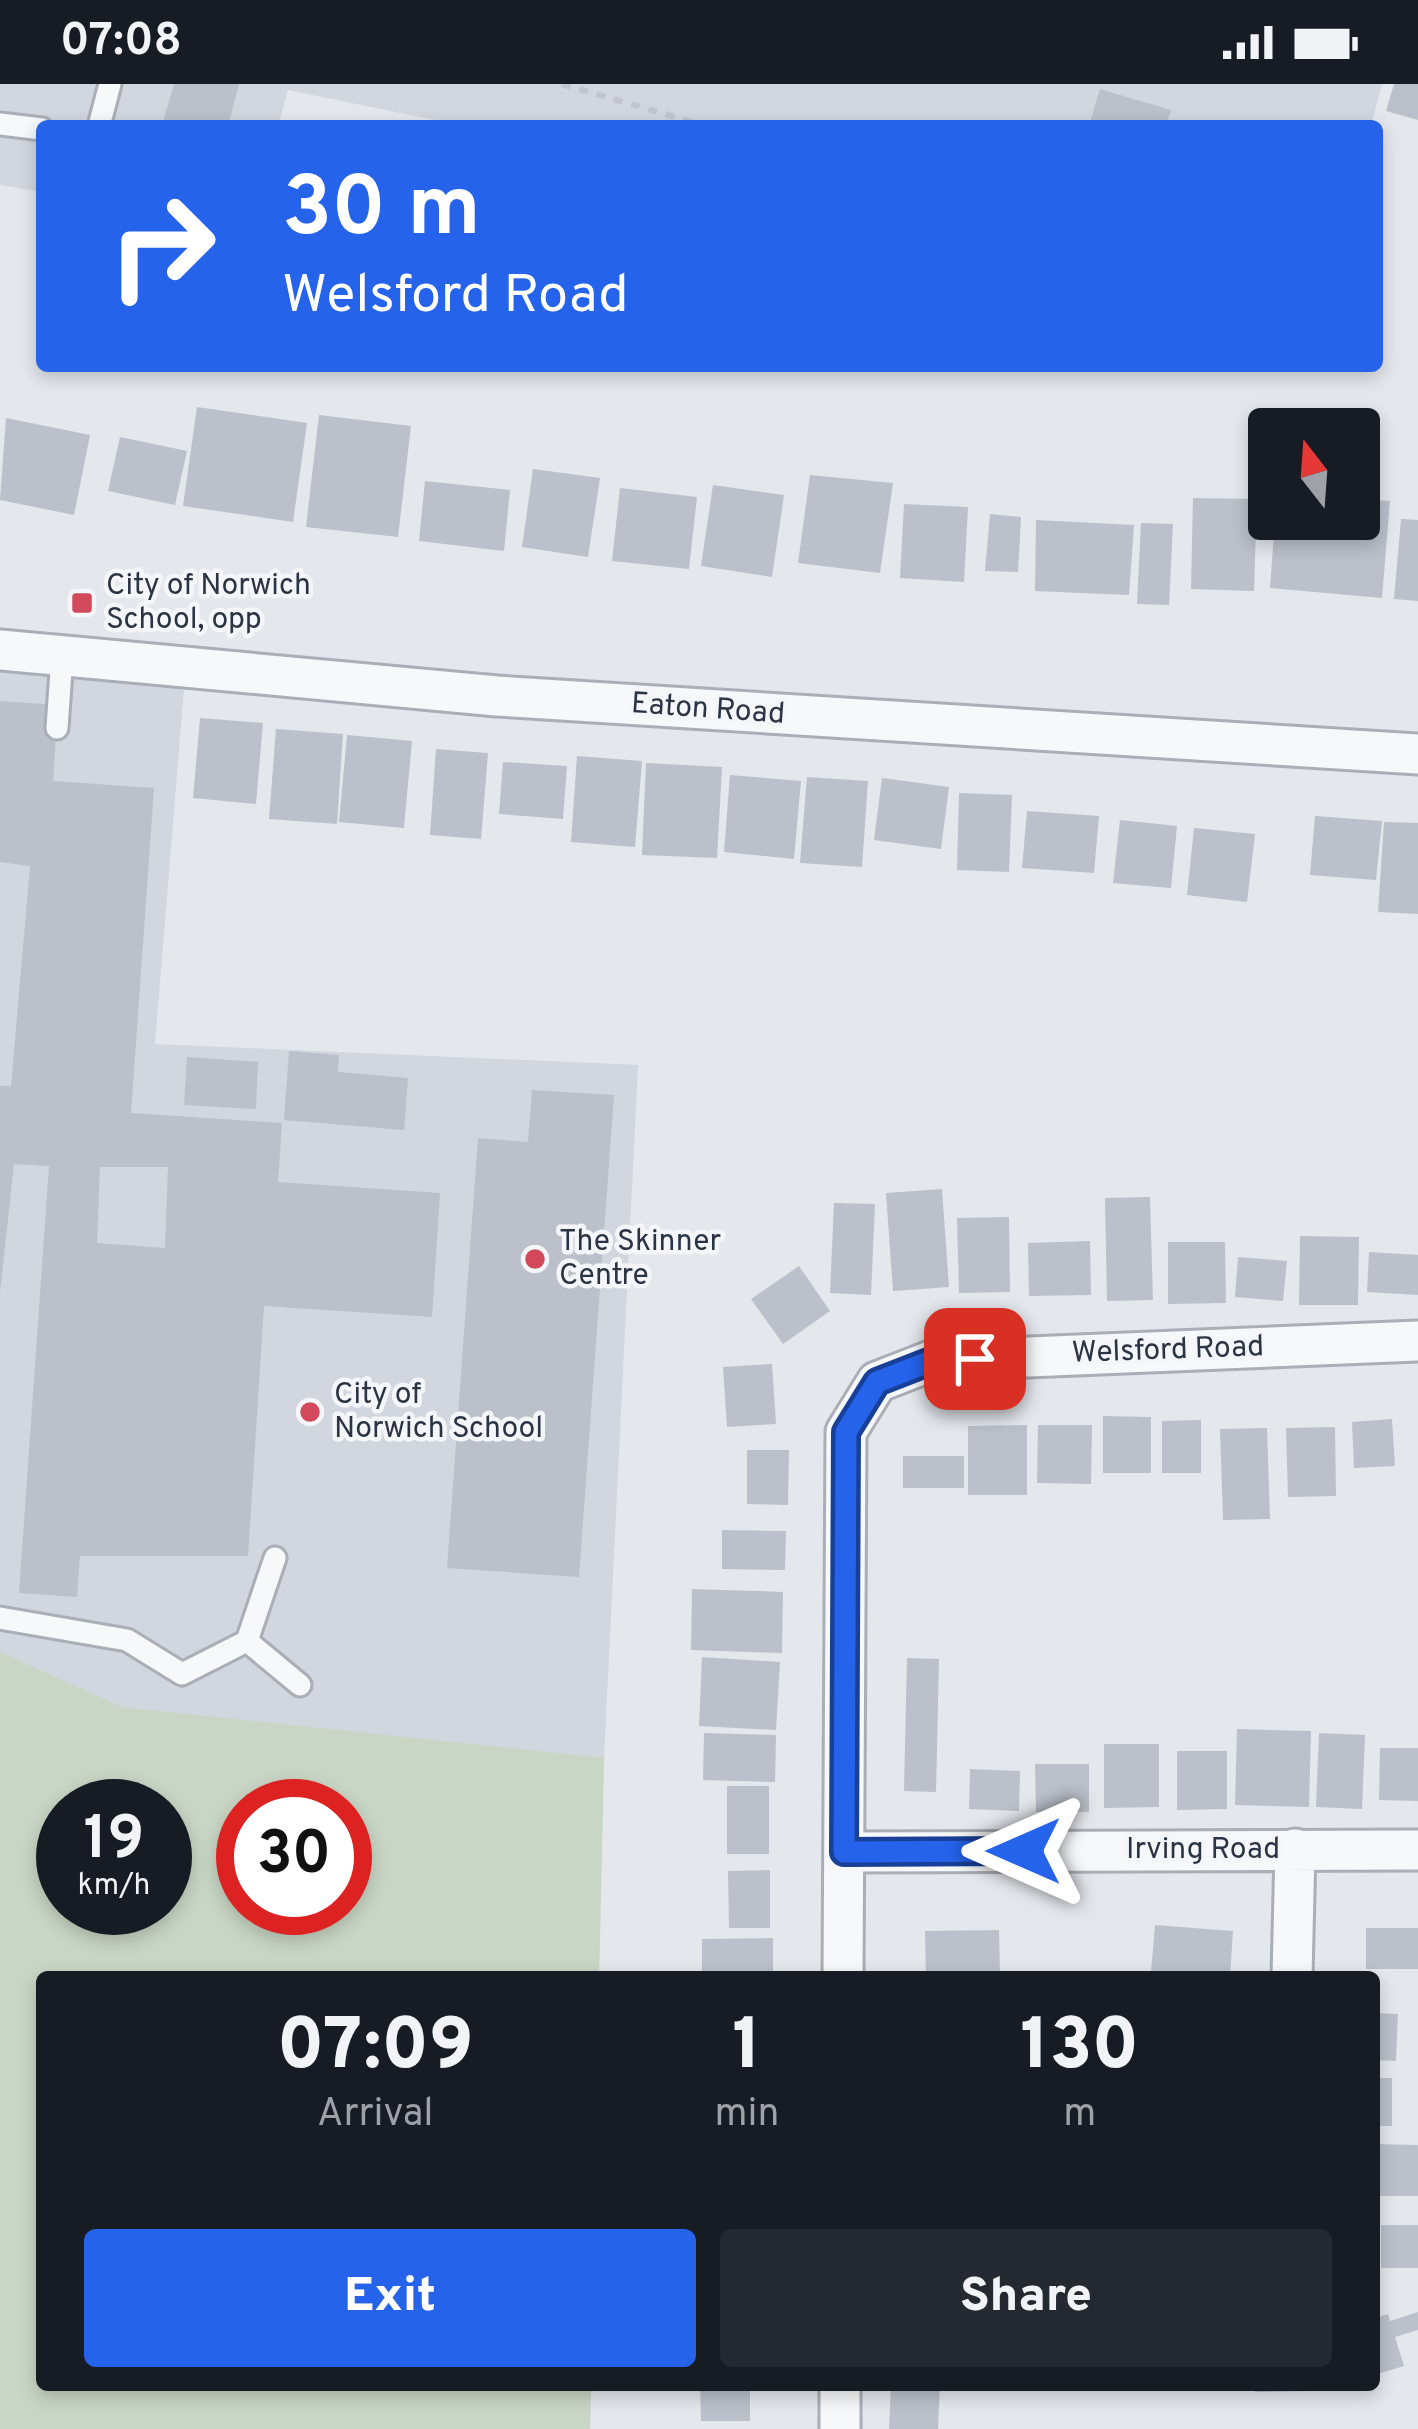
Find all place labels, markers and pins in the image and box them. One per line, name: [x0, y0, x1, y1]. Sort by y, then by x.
place label: City of Norwich School, opp: [106, 568, 311, 639]
marker: City of Norwich School, opp: [69, 590, 95, 616]
place label: The Skinner Centre: [559, 1224, 722, 1295]
marker: The Skinner Centre: [522, 1246, 548, 1272]
pin: [924, 1308, 1026, 1410]
place label: City of Norwich School: [334, 1377, 543, 1448]
marker: City of Norwich School: [297, 1399, 323, 1425]

